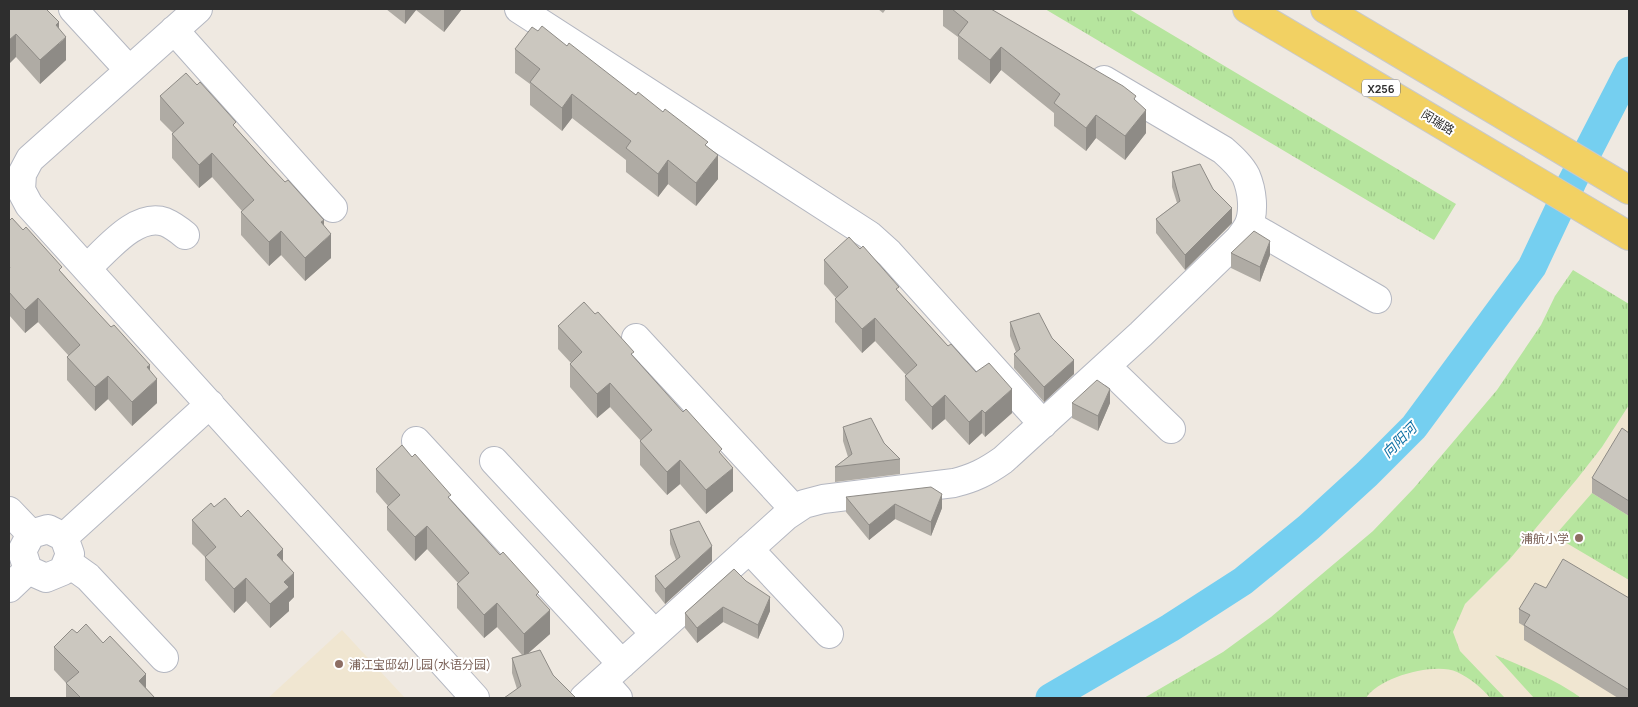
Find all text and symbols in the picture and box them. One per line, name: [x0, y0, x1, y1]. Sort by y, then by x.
road number: X256: [1362, 80, 1400, 96]
street label: 闵瑞路: [1418, 105, 1458, 139]
water label: 向阳河: [1377, 416, 1423, 462]
place label: 浦航小学: [1521, 530, 1569, 547]
marker: 浦航小学: [1573, 532, 1585, 544]
place label: 浦江宝邸幼儿园(水语分园): [349, 656, 491, 673]
marker: 浦江宝邸幼儿园(水语分园): [333, 658, 345, 670]

